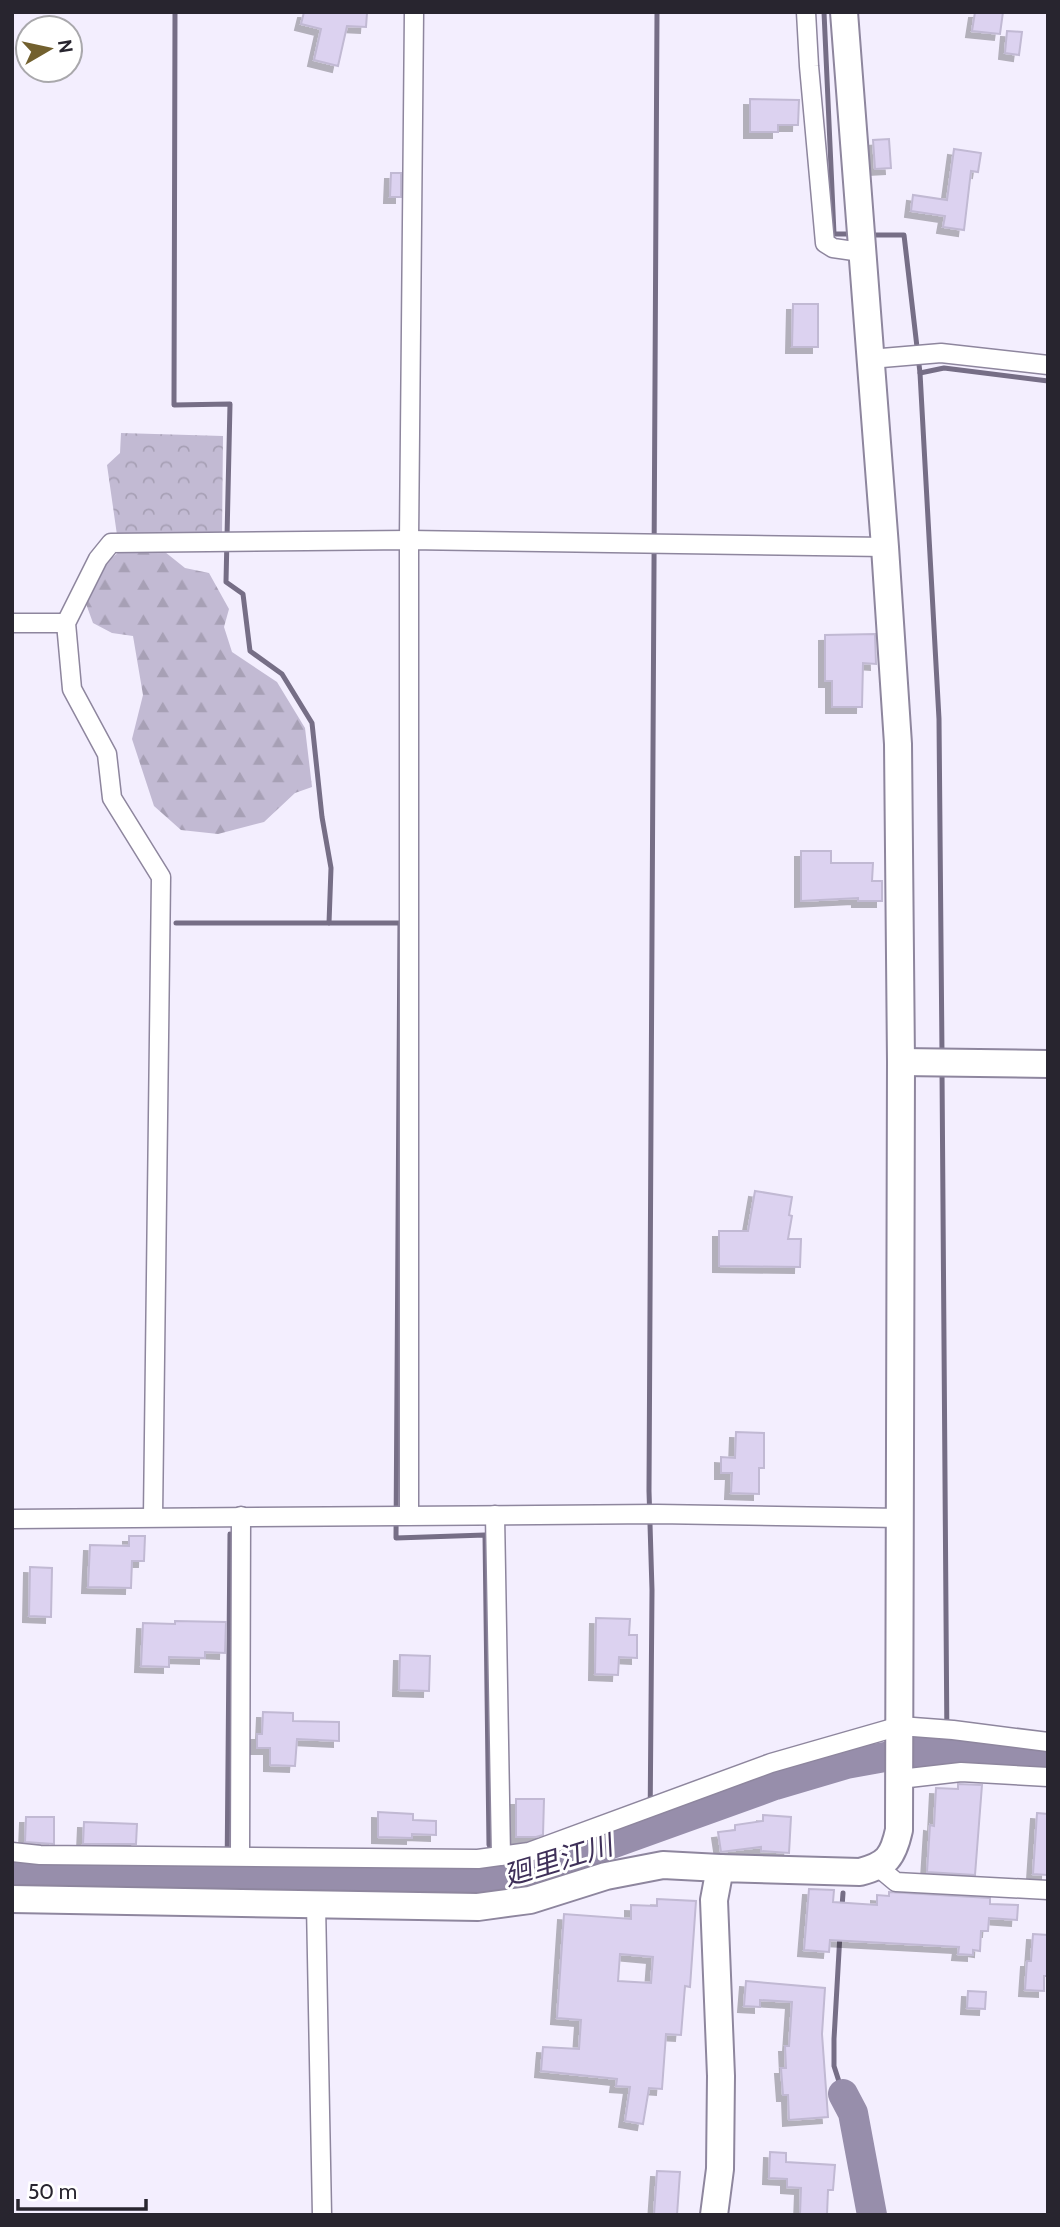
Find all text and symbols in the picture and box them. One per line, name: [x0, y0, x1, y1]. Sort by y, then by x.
north arrow: [14, 14, 84, 84]
text: N: [53, 38, 78, 55]
water label: 廻里江川: [499, 1826, 619, 1893]
scale bar: [18, 2168, 145, 2212]
text: 50 m: [28, 2179, 77, 2204]

